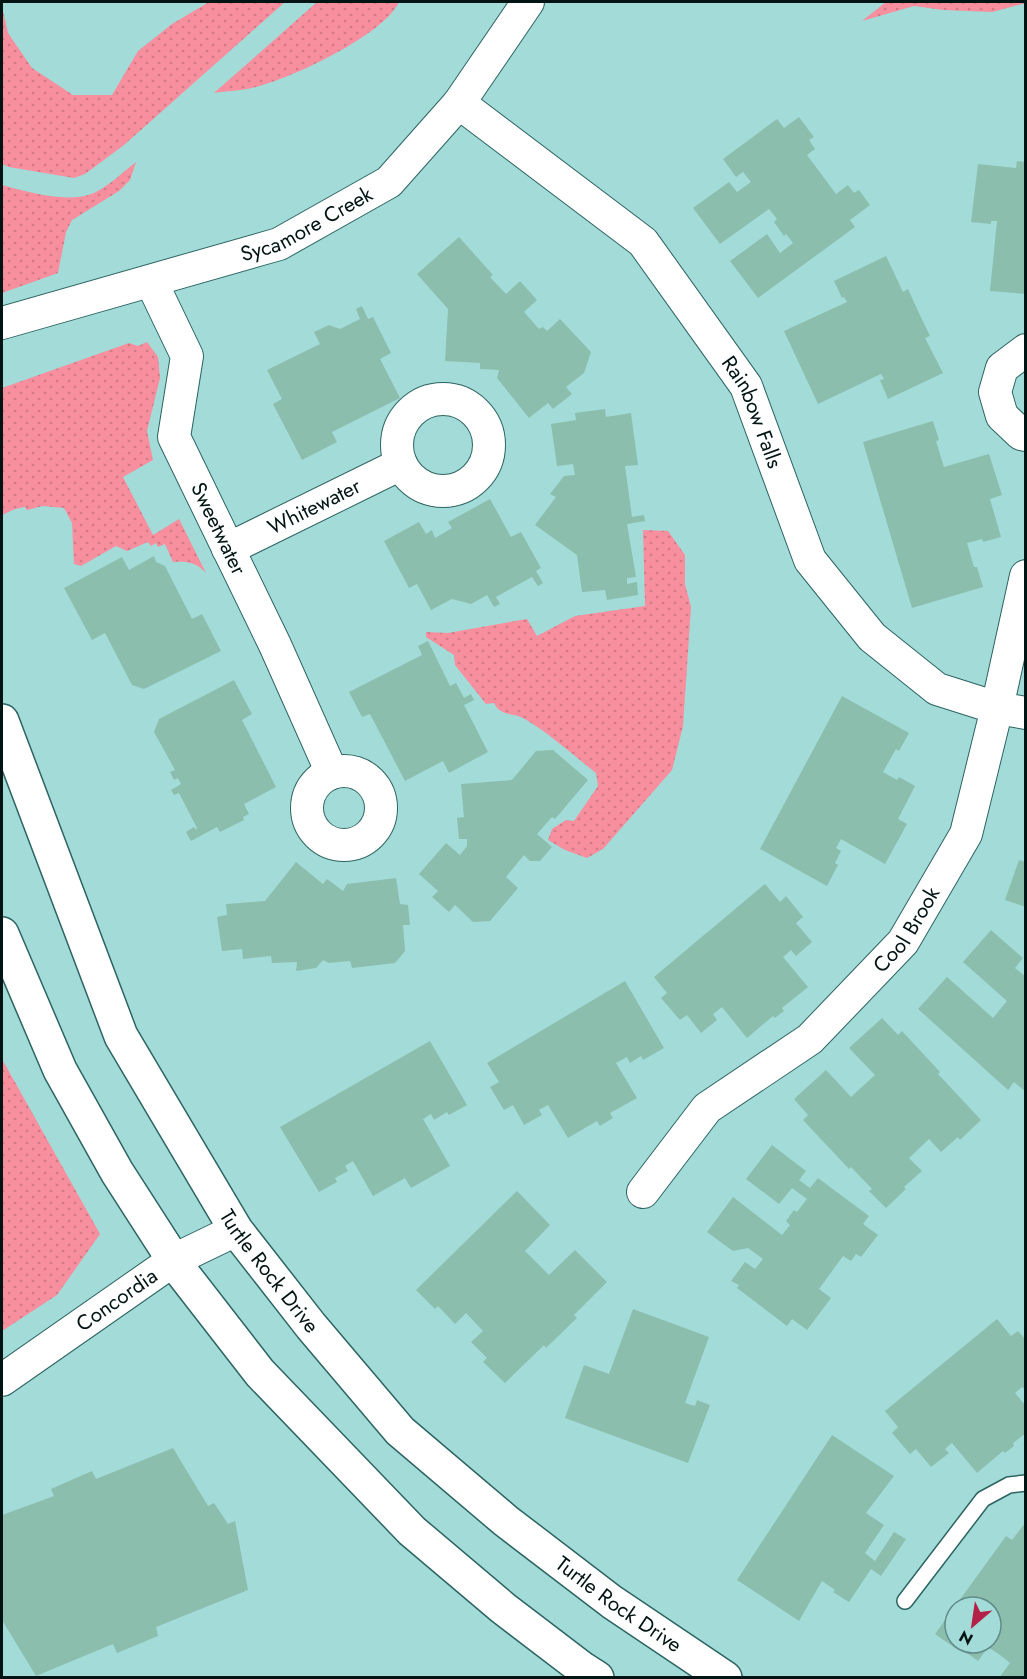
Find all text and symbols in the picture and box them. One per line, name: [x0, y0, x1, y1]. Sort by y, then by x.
street label: Sycamore Creek: [237, 179, 379, 269]
street label: Rainbow Falls: [714, 350, 790, 472]
street label: Whitewater: [263, 471, 367, 542]
street label: Sweetwater: [183, 477, 254, 581]
street label: Cool Brook: [866, 881, 947, 980]
street label: Turtle Rock Drive: [212, 1204, 326, 1340]
street label: Concordia: [70, 1261, 164, 1339]
street label: Turtle Rock Drive: [549, 1549, 688, 1660]
north arrow: [943, 1595, 1003, 1655]
text: N: [955, 1625, 977, 1651]

